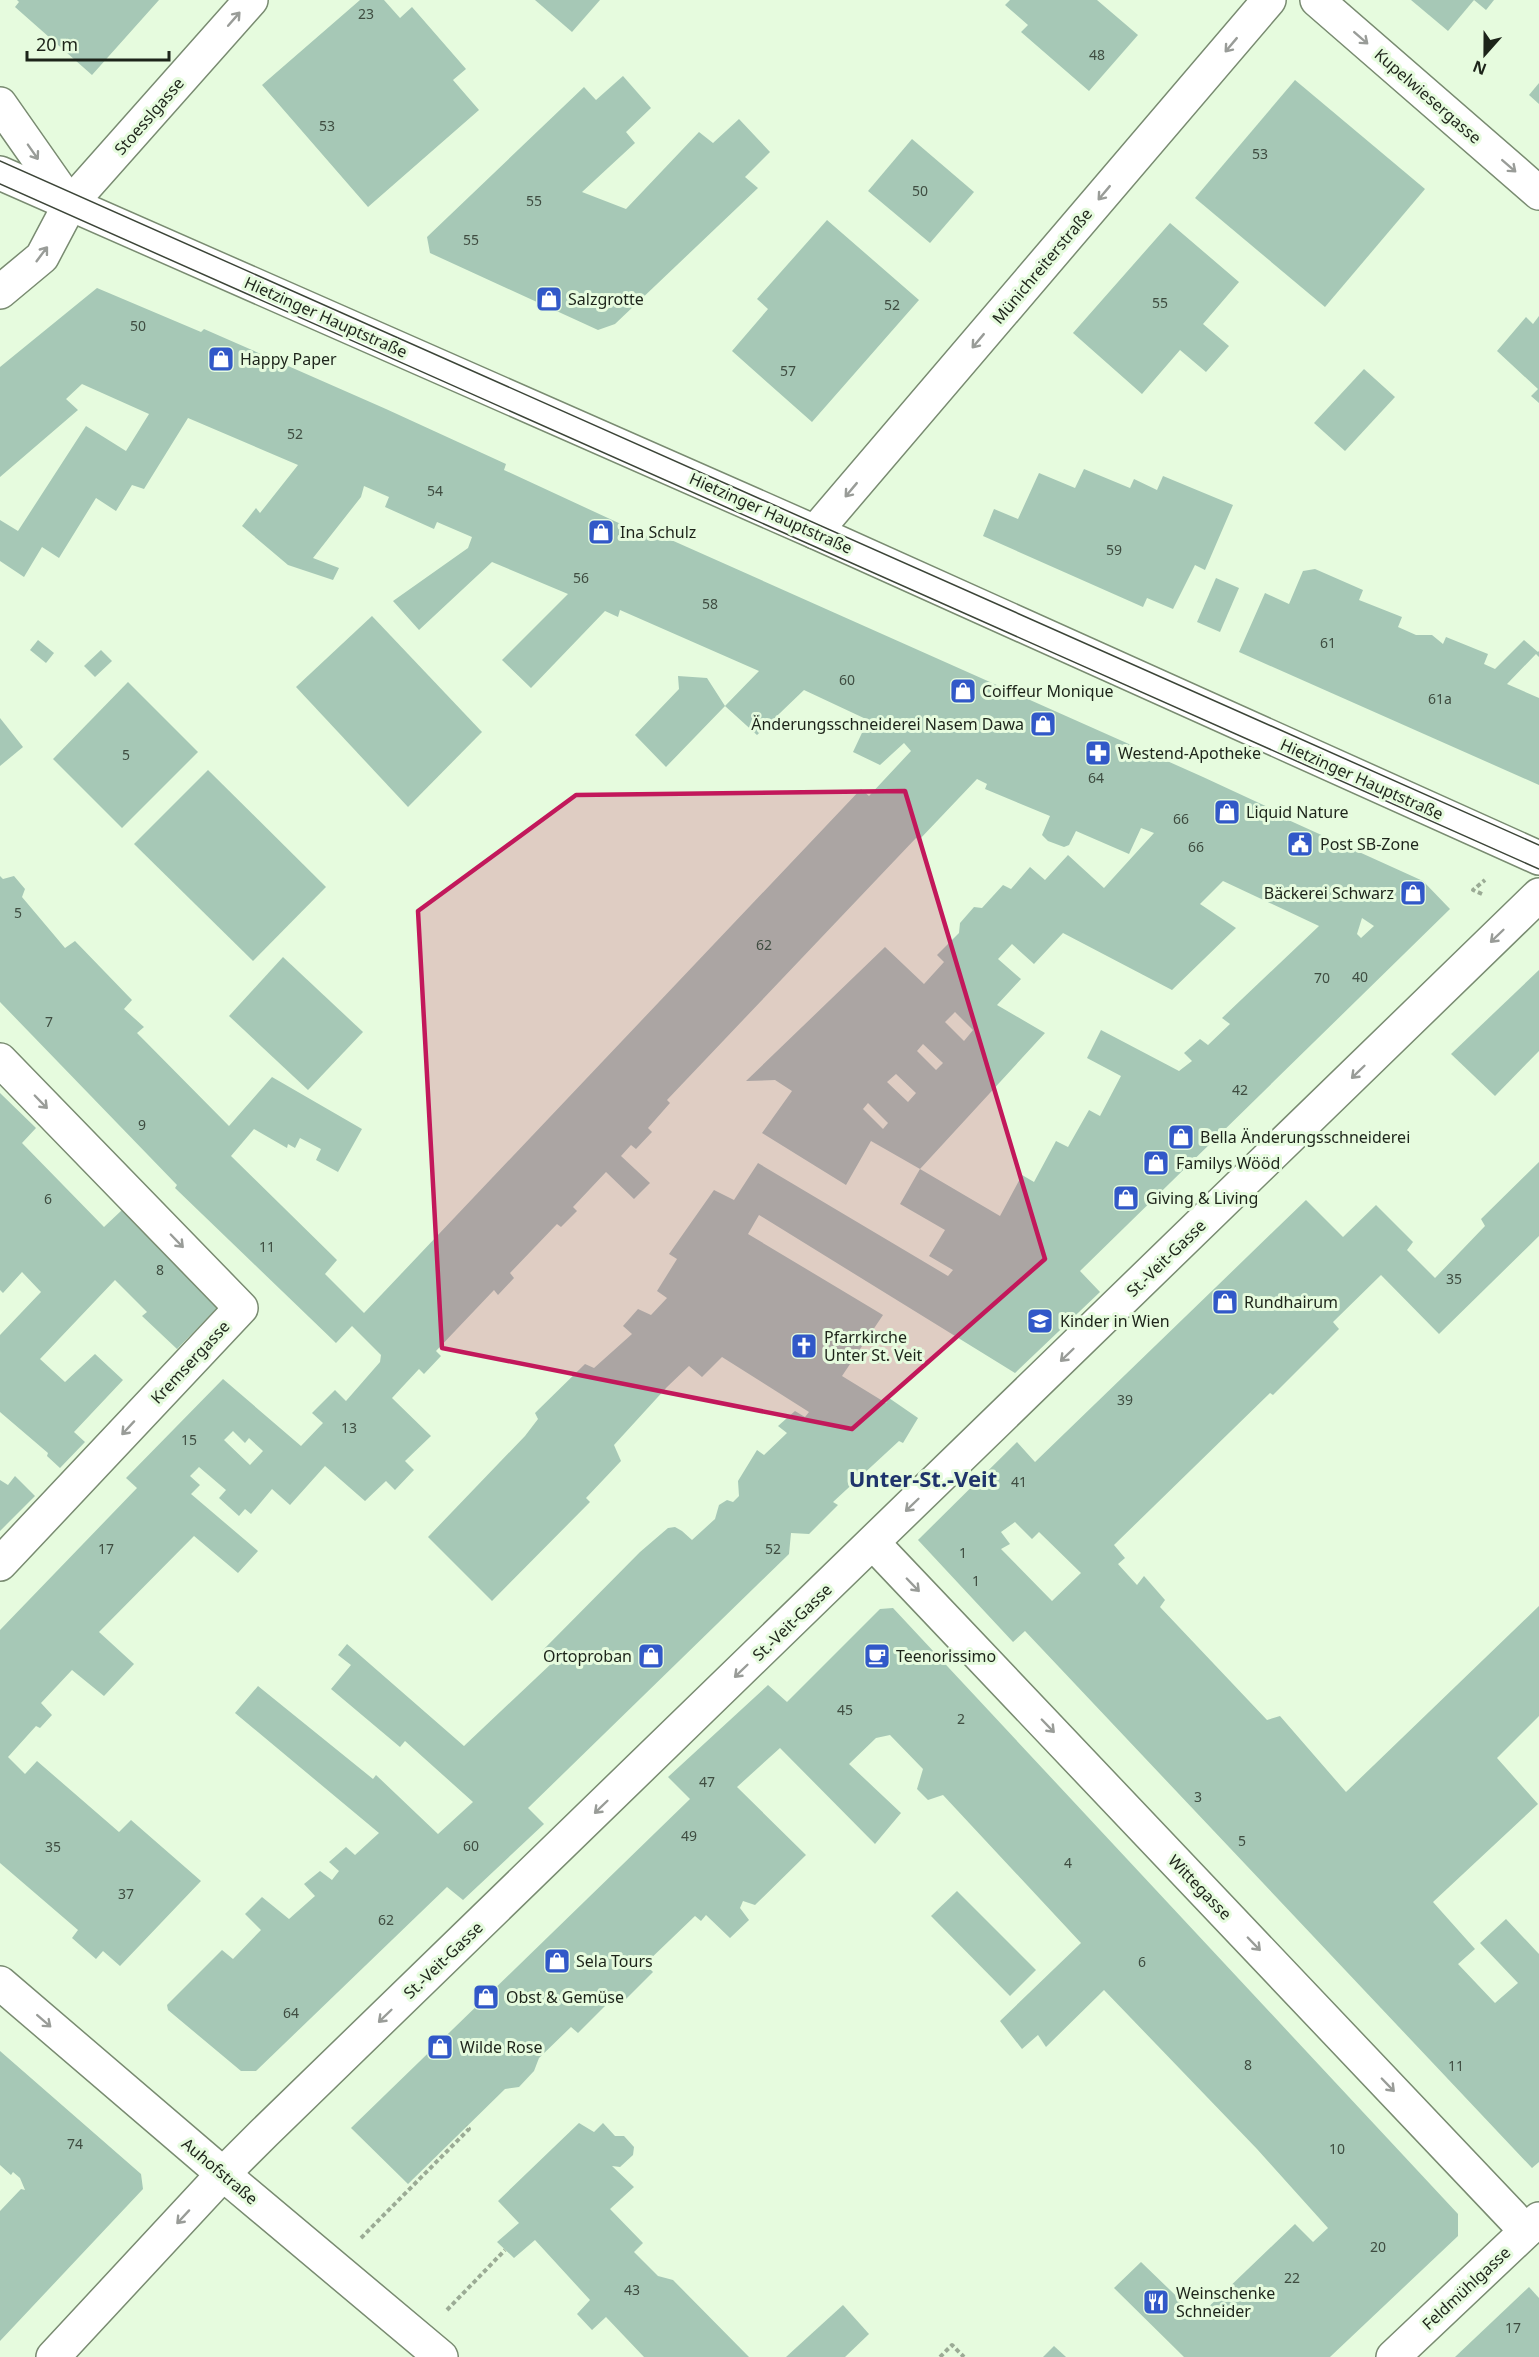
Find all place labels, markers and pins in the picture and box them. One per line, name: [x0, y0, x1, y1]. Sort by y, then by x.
shop icon: Salzgrotte: [534, 284, 564, 314]
place label: Salzgrotte: [568, 288, 644, 310]
shop icon: Happy Paper: [206, 344, 236, 374]
place label: Happy Paper: [240, 348, 337, 370]
shop icon: Ina Schulz: [586, 517, 616, 547]
place label: Ina Schulz: [620, 521, 696, 543]
shop icon: Coiffeur Monique: [948, 676, 978, 706]
place label: Coiffeur Monique: [982, 680, 1114, 702]
shop icon: Änderungsschneiderei Nasem Dawa: [1028, 709, 1058, 739]
place label: Änderungsschneiderei Nasem Dawa: [751, 713, 1024, 735]
pharmacy icon: Westend-Apotheke: [1083, 738, 1113, 768]
place label: Westend-Apotheke: [1118, 742, 1261, 764]
shop icon: Liquid Nature: [1212, 797, 1242, 827]
place label: Liquid Nature: [1246, 801, 1348, 823]
public building icon: Post SB-Zone: [1285, 829, 1315, 859]
place label: Post SB-Zone: [1320, 833, 1419, 855]
shop icon: Bäckerei Schwarz: [1398, 878, 1428, 908]
place label: Bäckerei Schwarz: [1264, 882, 1394, 904]
shop icon: Bella Änderungsschneiderei: [1166, 1122, 1196, 1152]
place label: Bella Änderungsschneiderei: [1200, 1126, 1410, 1148]
shop icon: Familys Wööd: [1141, 1148, 1171, 1178]
place label: Familys Wööd: [1176, 1152, 1280, 1174]
shop icon: Giving & Living: [1111, 1183, 1141, 1213]
place label: Giving & Living: [1146, 1187, 1258, 1209]
shop icon: Rundhairum: [1210, 1287, 1240, 1317]
place label: Rundhairum: [1244, 1291, 1338, 1313]
school or university icon: Kinder in Wien: [1025, 1306, 1055, 1336]
place label: Kinder in Wien: [1060, 1310, 1170, 1332]
place label: Pfarrkirche Unter St. Veit: [824, 1326, 923, 1366]
church icon: Pfarrkirche Unter St. Veit: [789, 1331, 819, 1361]
shop icon: Ortoproban: [636, 1641, 666, 1671]
cafe icon: Teenorissimo: [862, 1641, 892, 1671]
place label: Ortoproban: [543, 1645, 632, 1667]
place label: Teenorissimo: [896, 1645, 996, 1667]
shop icon: Sela Tours: [542, 1946, 572, 1976]
place label: Sela Tours: [576, 1950, 653, 1972]
shop icon: Obst & Gemüse: [471, 1982, 501, 2012]
place label: Obst & Gemüse: [506, 1986, 624, 2008]
shop icon: Wilde Rose: [425, 2032, 455, 2062]
place label: Wilde Rose: [460, 2036, 542, 2058]
place label: Weinschenke Schneider: [1176, 2282, 1275, 2322]
restaurant icon: Weinschenke Schneider: [1141, 2287, 1171, 2317]

